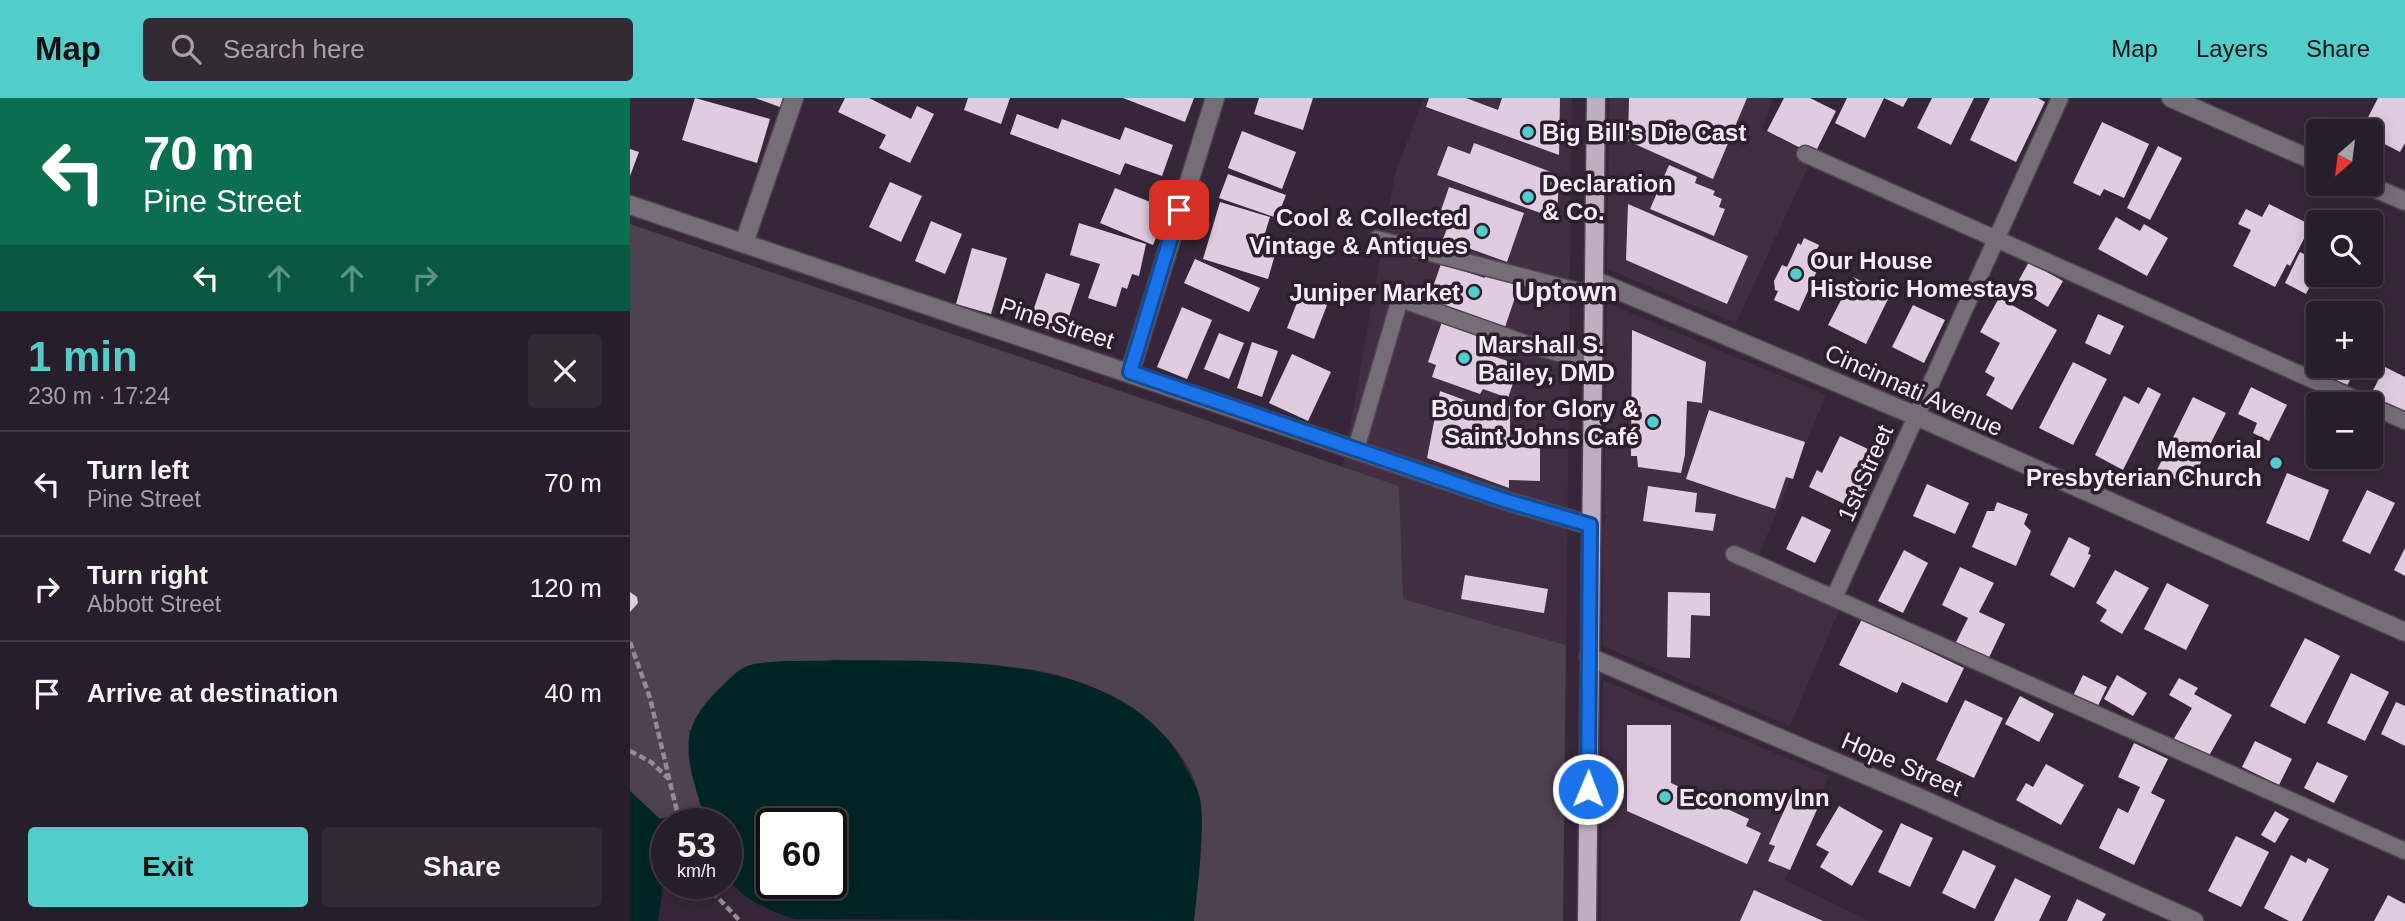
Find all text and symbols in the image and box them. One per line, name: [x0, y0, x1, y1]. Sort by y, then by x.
search box: [143, 18, 633, 81]
text: Map: [35, 30, 101, 67]
icon: search: [167, 30, 205, 68]
text: Search here: [223, 34, 365, 64]
text: Map: [2111, 35, 2158, 62]
text: Layers: [2196, 35, 2268, 62]
text: Share: [2306, 35, 2370, 62]
place label: Big Bill's Die Cast: [1542, 119, 1746, 146]
north arrow: [2306, 119, 2384, 196]
map controls: [2306, 119, 2383, 469]
marker: Big Bill's Die Cast: [1520, 124, 1536, 140]
icon: left: [28, 126, 119, 217]
text: 70 m: [143, 126, 255, 180]
place label: Declaration & Co.: [1542, 170, 1673, 225]
pin: [1149, 180, 1209, 240]
text: Pine Street: [143, 183, 301, 219]
marker: Declaration & Co.: [1520, 189, 1536, 205]
icon: arrive: [1160, 191, 1198, 229]
place label: Cool & Collected Vintage & Antiques: [1249, 204, 1468, 259]
button: search: [2306, 210, 2383, 287]
marker: Cool & Collected Vintage & Antiques: [1474, 223, 1490, 239]
place label: Our House Historic Homestays: [1810, 247, 2034, 302]
icon: left: [187, 259, 225, 297]
icon: ahead: [260, 259, 298, 297]
icon: ahead: [333, 259, 371, 297]
icon: right: [406, 259, 444, 297]
marker: Our House Historic Homestays: [1788, 266, 1804, 282]
district label: Uptown: [1515, 276, 1617, 307]
place label: Juniper Market: [1289, 279, 1460, 306]
marker: Juniper Market: [1466, 284, 1482, 300]
street label: Pine Street: [996, 292, 1118, 354]
button: +: [2306, 301, 2383, 378]
place label: Marshall S. Bailey, DMD: [1478, 331, 1615, 386]
text: 1 min: [28, 333, 138, 380]
button: close: [528, 334, 602, 408]
street label: Cincinnati Avenue: [1821, 339, 2007, 441]
marker: Marshall S. Bailey, DMD: [1456, 350, 1472, 366]
text: 230 m · 17:24: [28, 383, 170, 409]
button: −: [2306, 392, 2383, 469]
place label: Bound for Glory & Saint Johns Café: [1431, 395, 1639, 450]
marker: Bound for Glory & Saint Johns Café: [1645, 414, 1661, 430]
street label: 1st Street: [1832, 420, 1898, 525]
place label: Memorial Presbyterian Church: [2026, 436, 2262, 491]
text: Turn left: [87, 455, 189, 485]
marker: Memorial Presbyterian Church: [2268, 455, 2284, 471]
icon: left: [28, 465, 66, 503]
text: 70 m: [544, 468, 602, 498]
text: Pine Street: [87, 486, 201, 512]
text: Turn right: [87, 560, 208, 590]
icon: right: [28, 570, 66, 608]
text: 120 m: [530, 573, 602, 603]
text: Abbott Street: [87, 591, 221, 617]
icon: arrive: [28, 675, 66, 713]
text: Arrive at destination: [87, 678, 338, 708]
text: 40 m: [544, 678, 602, 708]
street label: Hope Street: [1838, 727, 1967, 802]
position arrow: [1551, 752, 1625, 826]
place label: Economy Inn: [1679, 784, 1830, 811]
marker: Economy Inn: [1657, 789, 1673, 805]
speed limit sign: 60: [756, 808, 847, 899]
text: 53: [677, 825, 716, 864]
button: Exit: [28, 827, 308, 907]
button: Share: [322, 827, 602, 907]
text: km/h: [677, 861, 716, 881]

